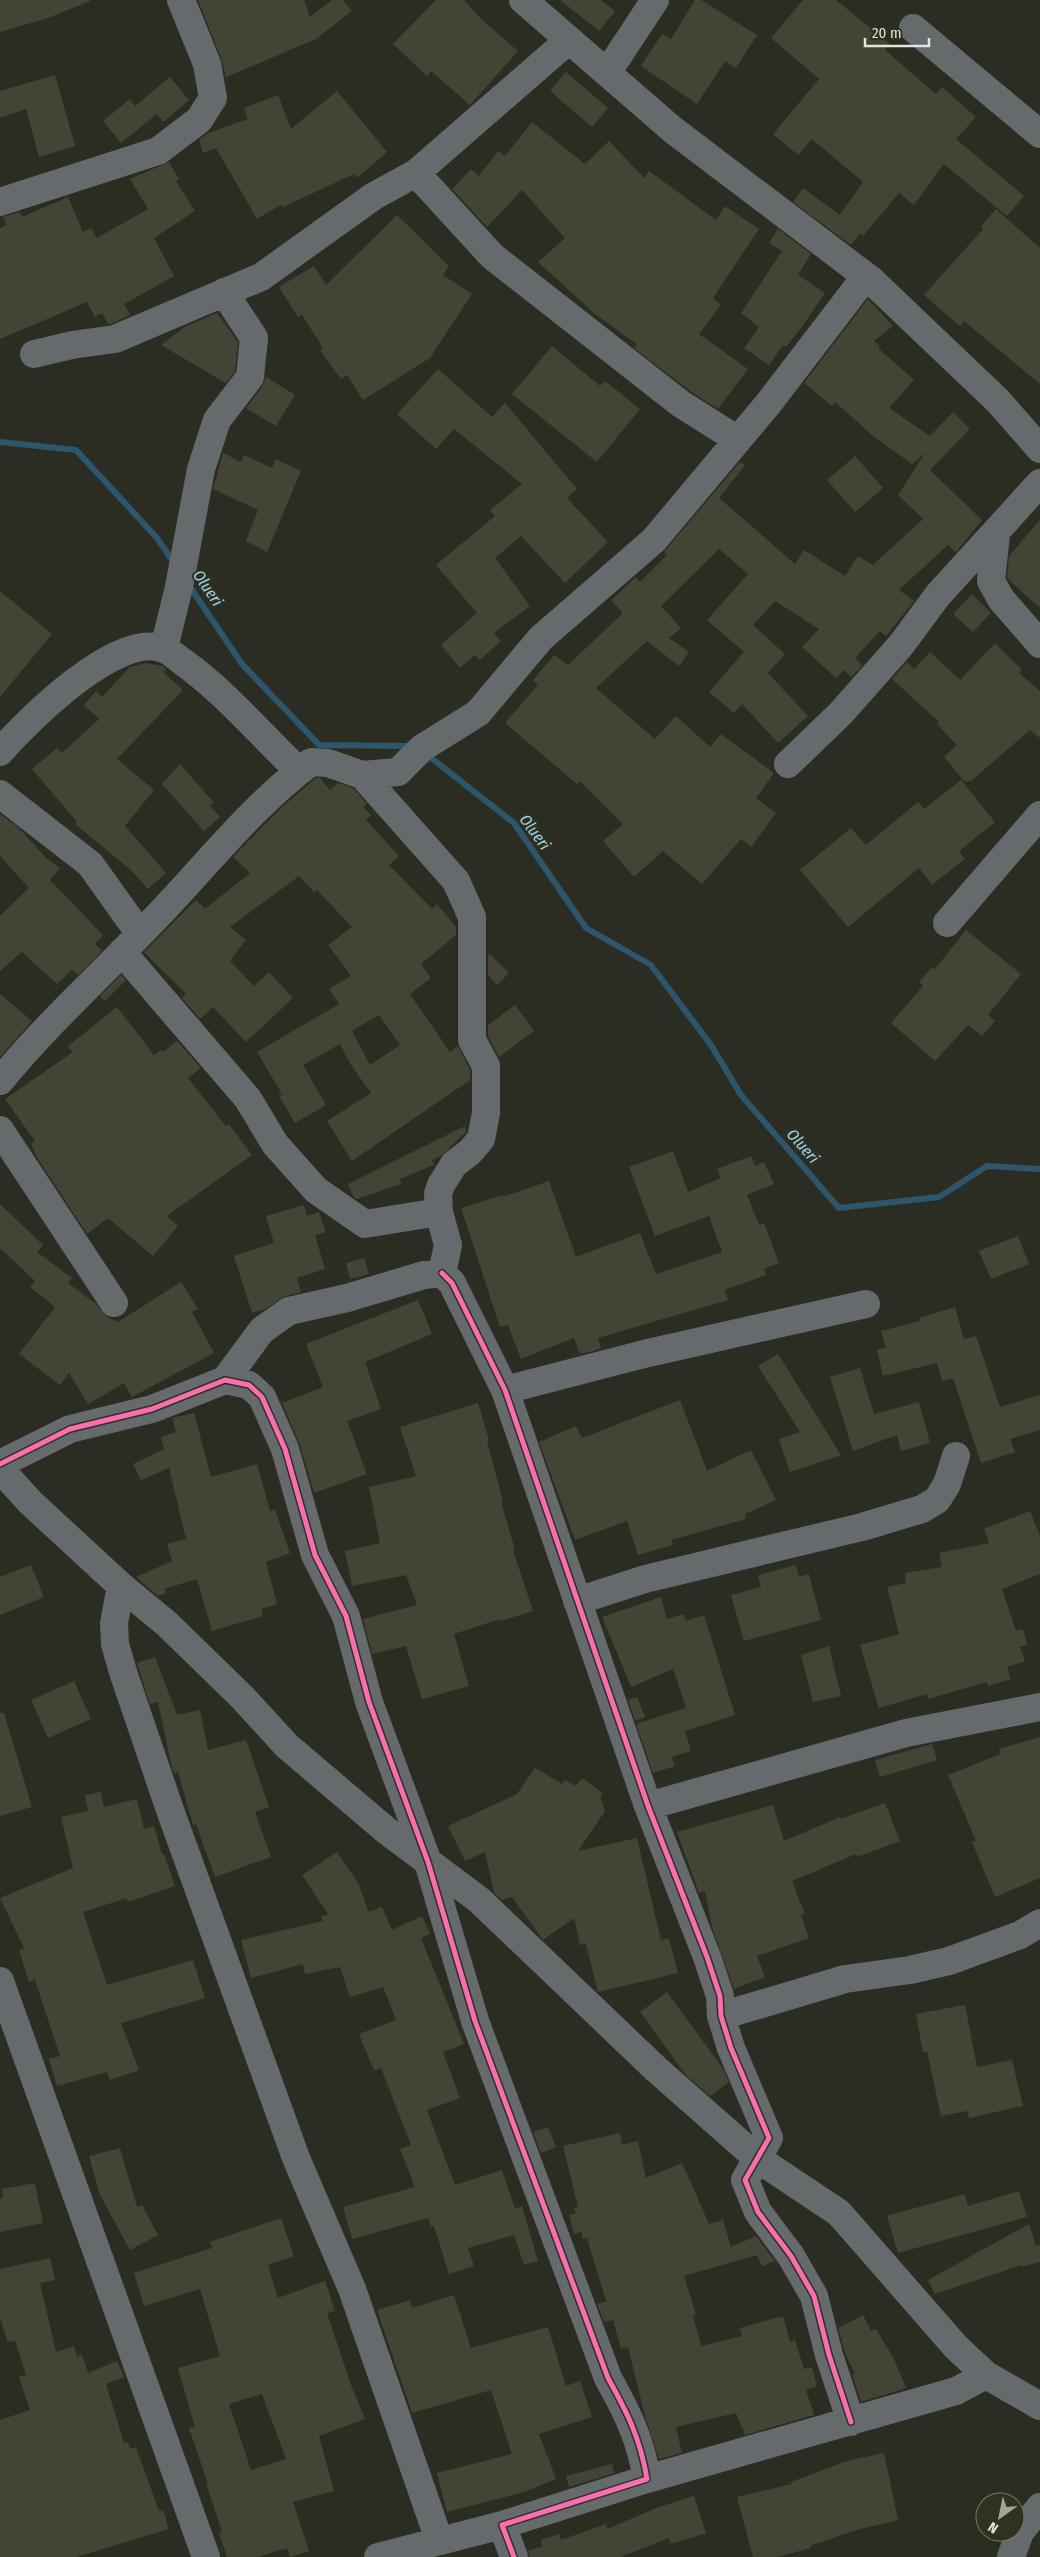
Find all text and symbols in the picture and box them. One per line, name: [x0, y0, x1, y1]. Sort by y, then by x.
scale bar: [865, 15, 929, 47]
text: 20 m: [872, 24, 902, 42]
water label: Olueri: [189, 566, 227, 610]
water label: Olueri: [515, 810, 555, 854]
water label: Olueri: [783, 1125, 823, 1167]
north arrow: [975, 2492, 1025, 2542]
text: N: [985, 2518, 1001, 2537]

